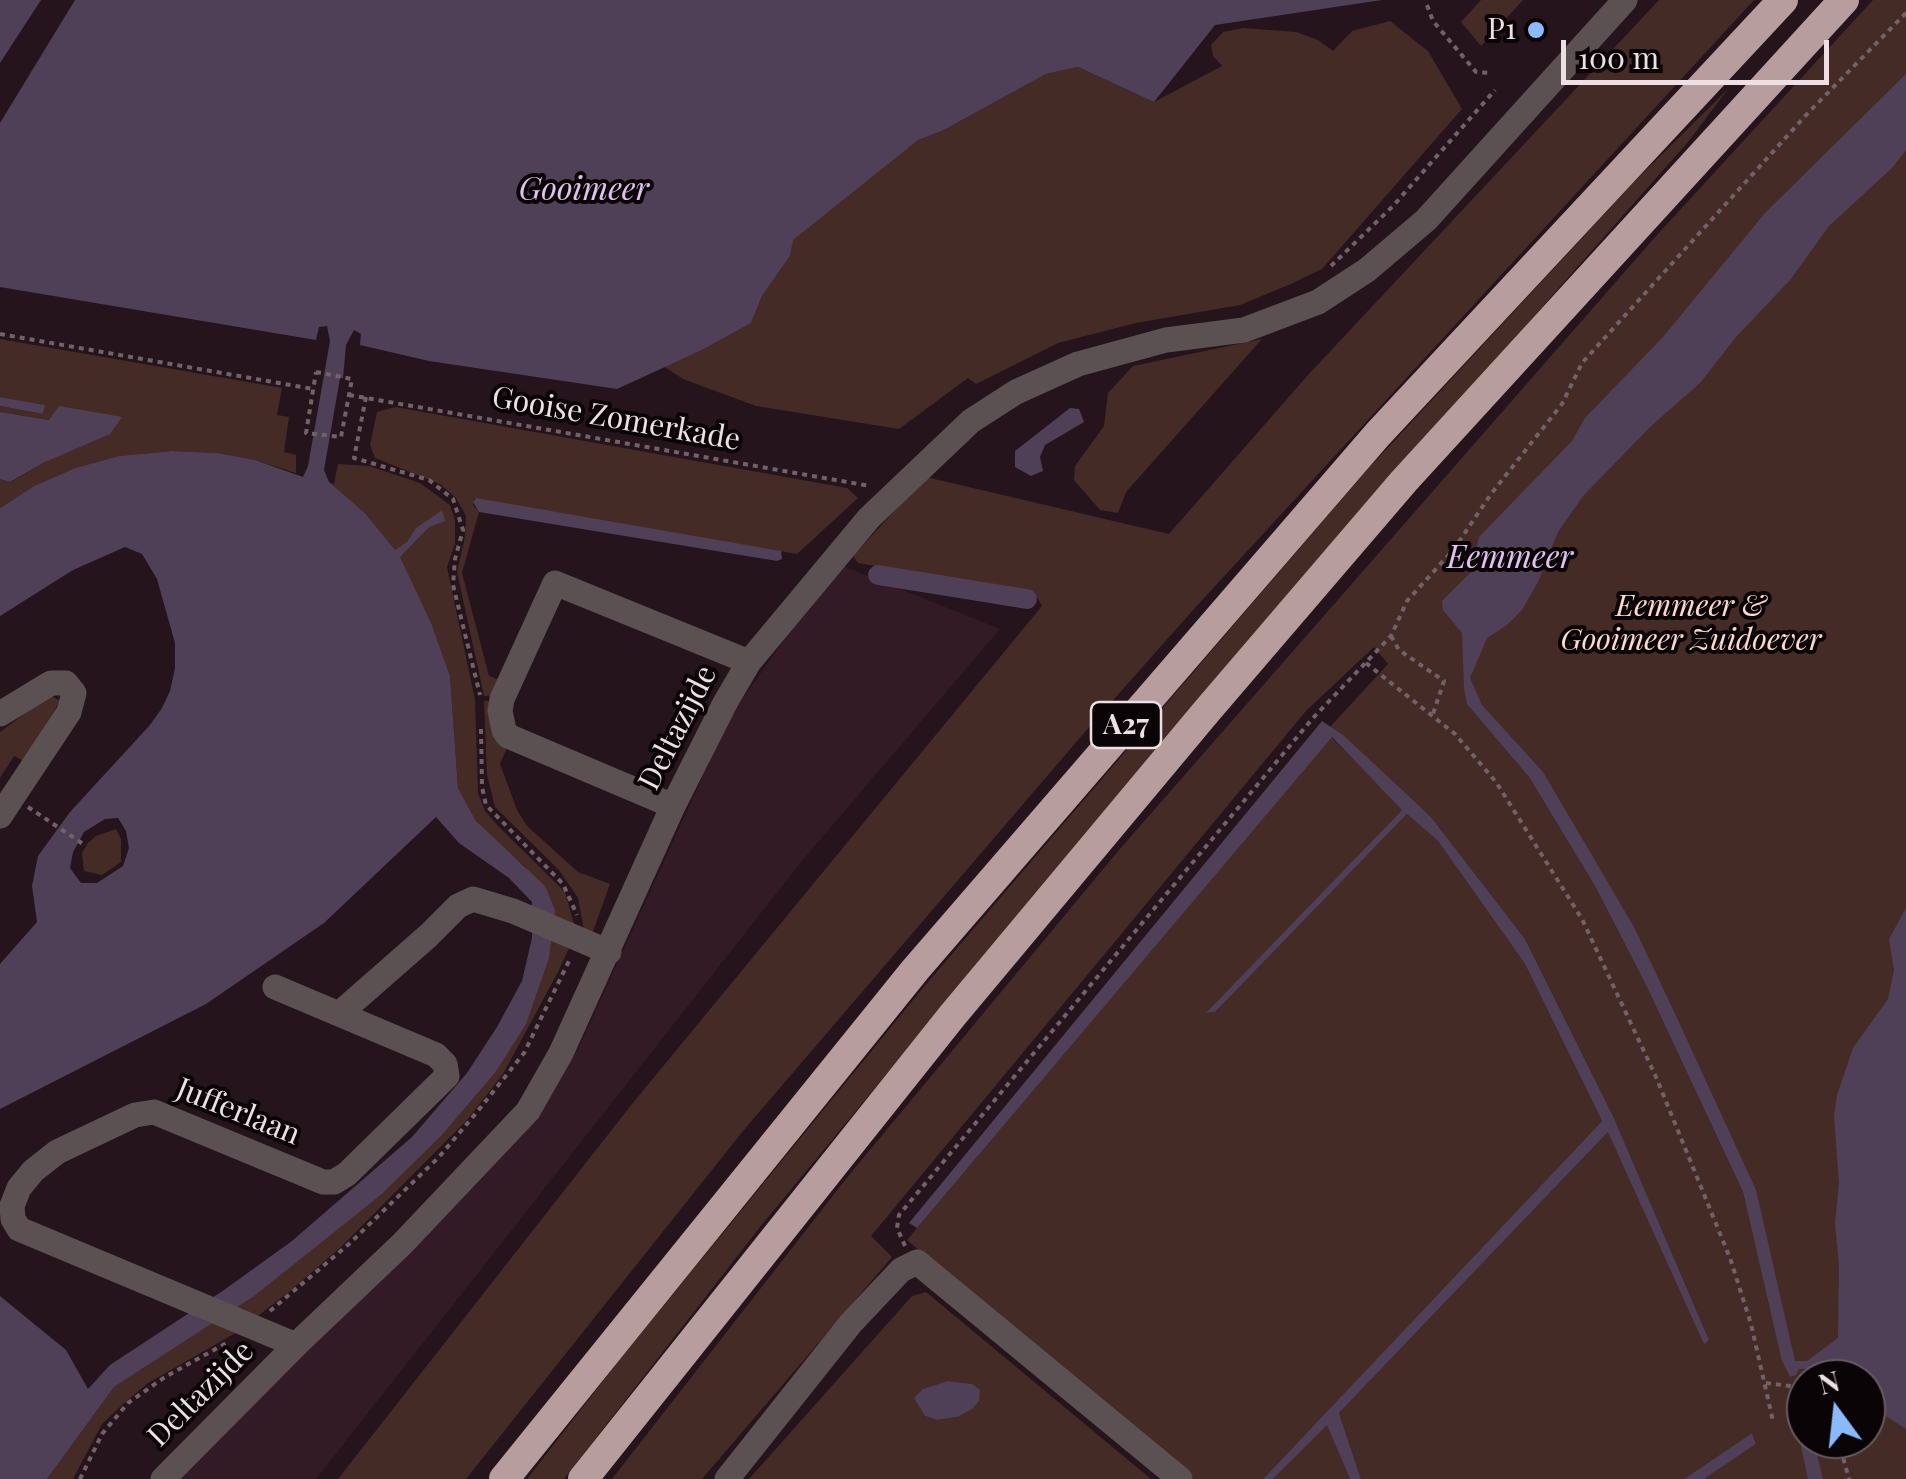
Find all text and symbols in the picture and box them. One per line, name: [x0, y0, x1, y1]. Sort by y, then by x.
place label: P1: [1487, 12, 1516, 48]
marker: P1: [1525, 19, 1547, 41]
scale bar: [1566, 20, 1834, 82]
text: 100 m: [1578, 37, 1659, 77]
water label: Gooimeer: [519, 171, 649, 209]
street label: Gooise Zomerkade: [489, 379, 743, 459]
water label: Eemmeer: [1447, 539, 1573, 577]
park label: Eemmeer & Gooimeer Zuidoever: [1561, 589, 1821, 660]
street label: Deltazijde: [631, 660, 725, 796]
road number: A27: [1091, 702, 1161, 748]
street label: Jufferlaan: [171, 1071, 305, 1153]
street label: Deltazijde: [141, 1334, 261, 1454]
north arrow: [1786, 1359, 1886, 1459]
text: N: [1814, 1361, 1843, 1402]

